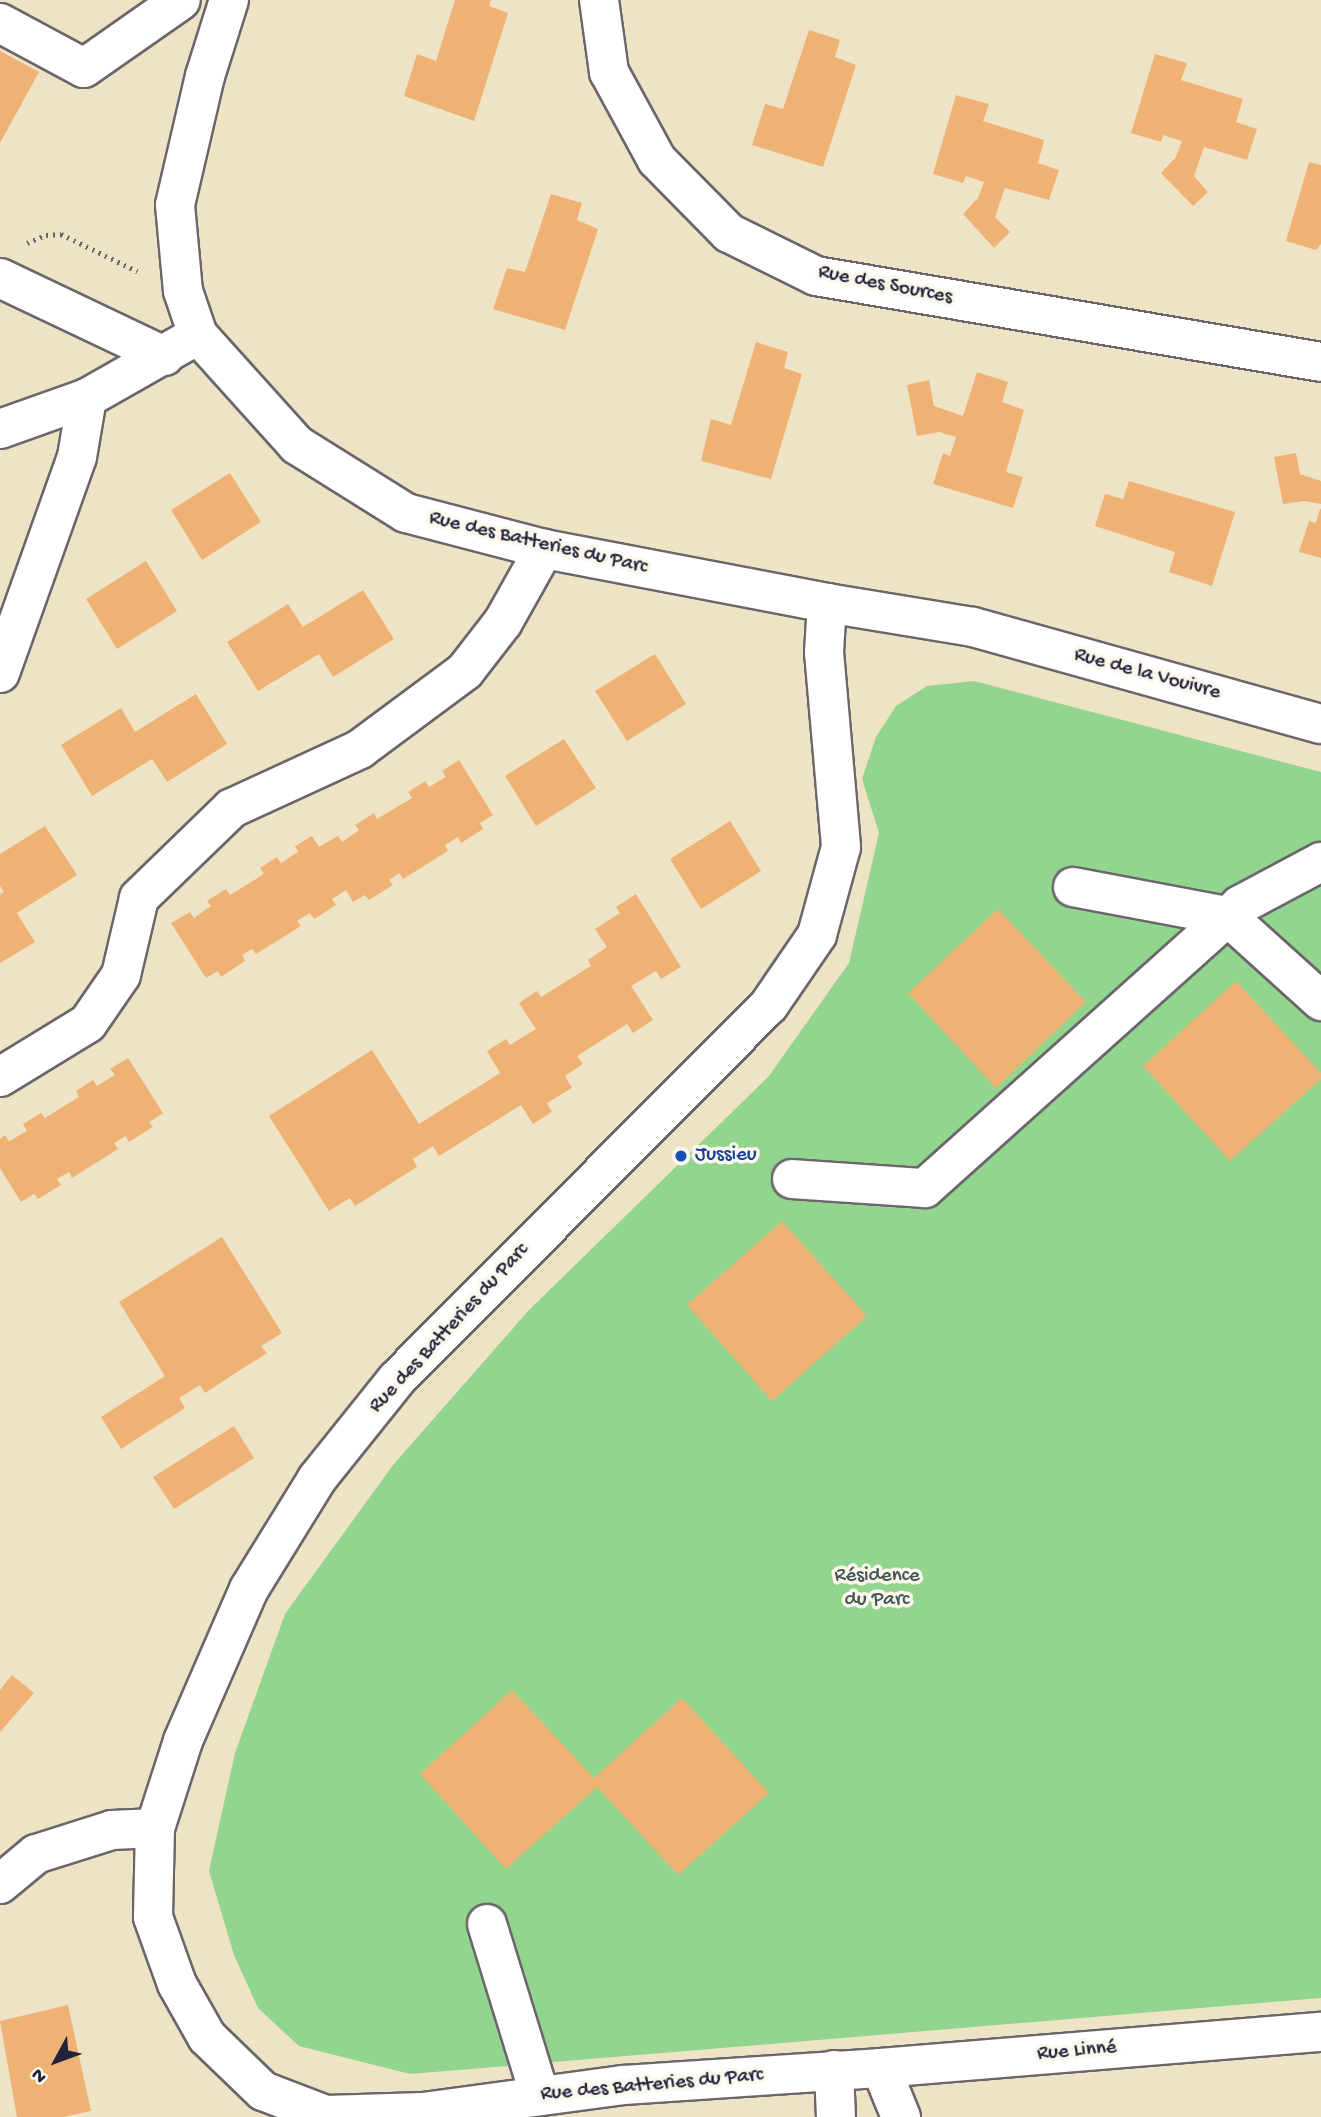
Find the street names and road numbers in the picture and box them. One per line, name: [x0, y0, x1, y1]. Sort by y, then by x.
street label: Rue des Sources: [816, 261, 954, 311]
street label: Rue des Batteries du Parc: [426, 507, 650, 581]
street label: Rue de la Vouivre: [1071, 643, 1223, 707]
street label: Rue des Batteries du Parc: [365, 1239, 535, 1419]
street label: Rue Linné: [1036, 2036, 1118, 2068]
street label: Rue des Batteries du Parc: [540, 2064, 764, 2108]

